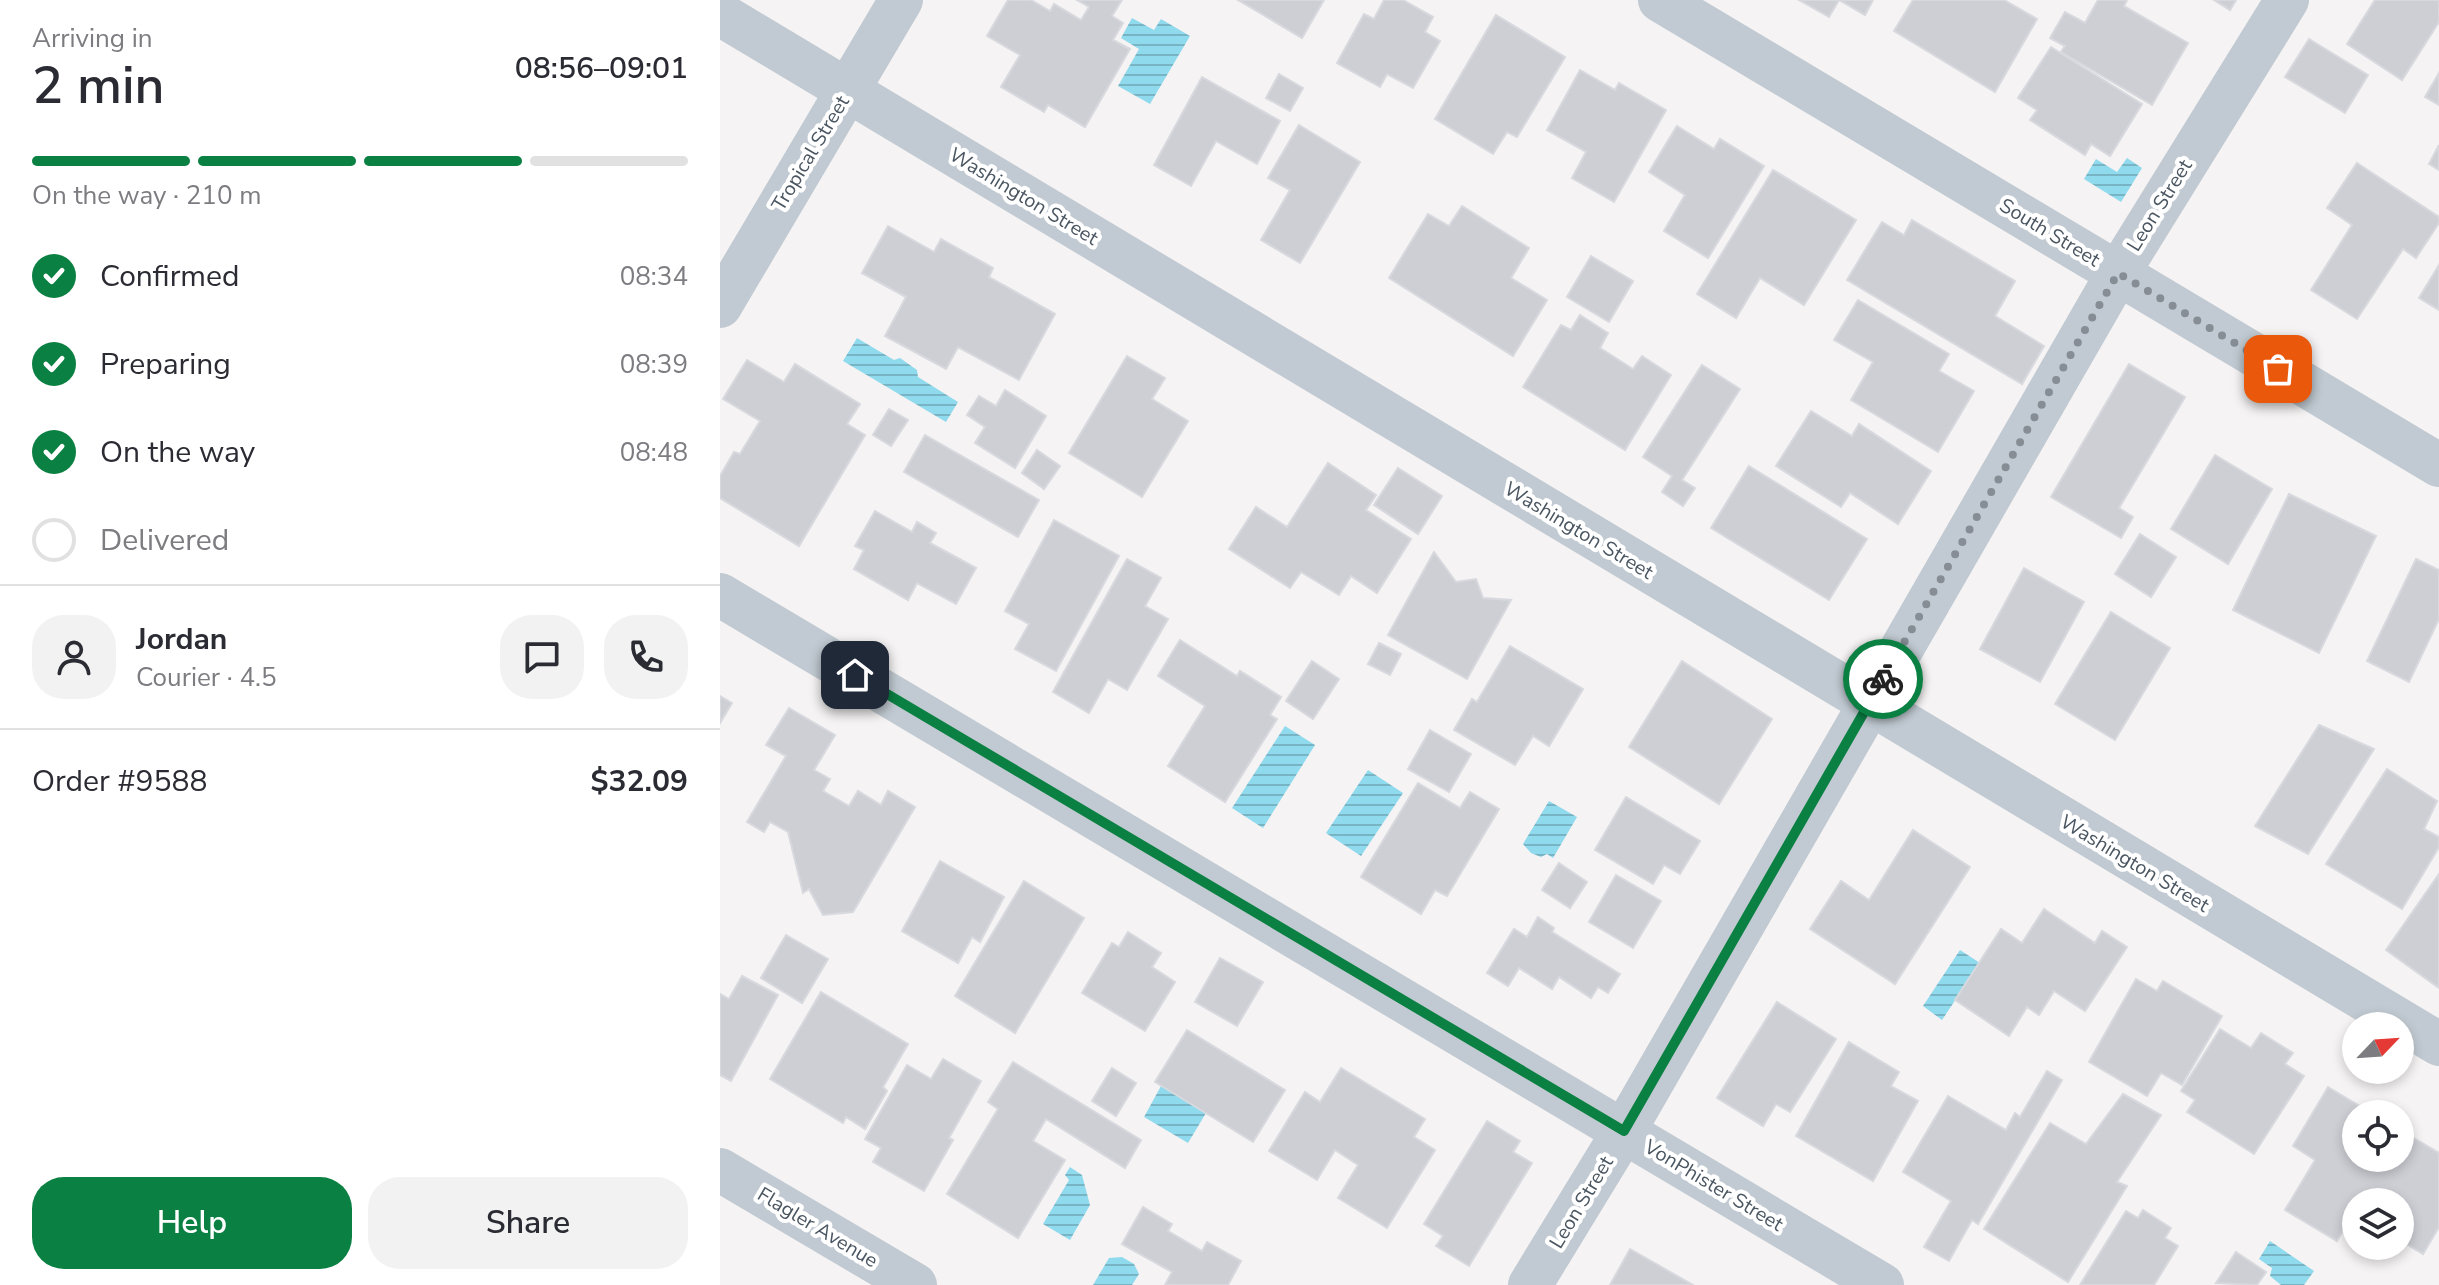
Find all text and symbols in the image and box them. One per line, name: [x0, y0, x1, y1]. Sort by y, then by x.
text: Arriving in: [32, 21, 153, 56]
text: 08:56–09:01: [515, 48, 688, 89]
text: 2 min: [32, 50, 165, 121]
street label: Tropical Street: [765, 90, 856, 216]
street label: Washington Street: [944, 141, 1104, 252]
street label: Leon Street: [2121, 153, 2199, 256]
text: On the way · 210 m: [32, 178, 261, 213]
street label: South Street: [1994, 192, 2106, 274]
icon: check: [32, 254, 76, 298]
text: Confirmed: [100, 256, 240, 297]
text: 08:34: [620, 259, 688, 294]
pin: [2244, 335, 2312, 403]
icon: check: [32, 342, 76, 386]
text: Preparing: [100, 344, 231, 385]
text: 08:39: [620, 347, 688, 382]
icon: bag: [2256, 347, 2300, 391]
icon: check: [32, 430, 76, 474]
text: On the way: [100, 432, 255, 473]
text: 08:48: [620, 435, 688, 470]
street label: Washington Street: [1499, 475, 1659, 586]
text: Delivered: [100, 520, 229, 561]
button: person: [32, 615, 116, 699]
button: chat: [500, 615, 584, 699]
button: phone: [604, 615, 688, 699]
text: Jordan: [136, 619, 227, 660]
courier: [1843, 639, 1923, 719]
pin: [821, 641, 889, 709]
icon: home: [833, 653, 877, 697]
icon: bike: [1861, 657, 1905, 701]
text: Courier · 4.5: [136, 660, 277, 695]
text: Order #9588: [32, 761, 207, 802]
text: $32.09: [591, 761, 688, 802]
street label: Washington Street: [2055, 808, 2215, 919]
north arrow: [2342, 1012, 2414, 1084]
map controls: [2342, 1012, 2414, 1260]
button: locate: [2342, 1100, 2414, 1172]
street label: VonPhister Street: [1638, 1133, 1789, 1238]
street label: Leon Street: [1543, 1150, 1620, 1254]
button: Help: [32, 1177, 352, 1269]
button: Share: [368, 1177, 688, 1269]
street label: Flagler Avenue: [752, 1181, 883, 1274]
button: layers: [2342, 1188, 2414, 1260]

